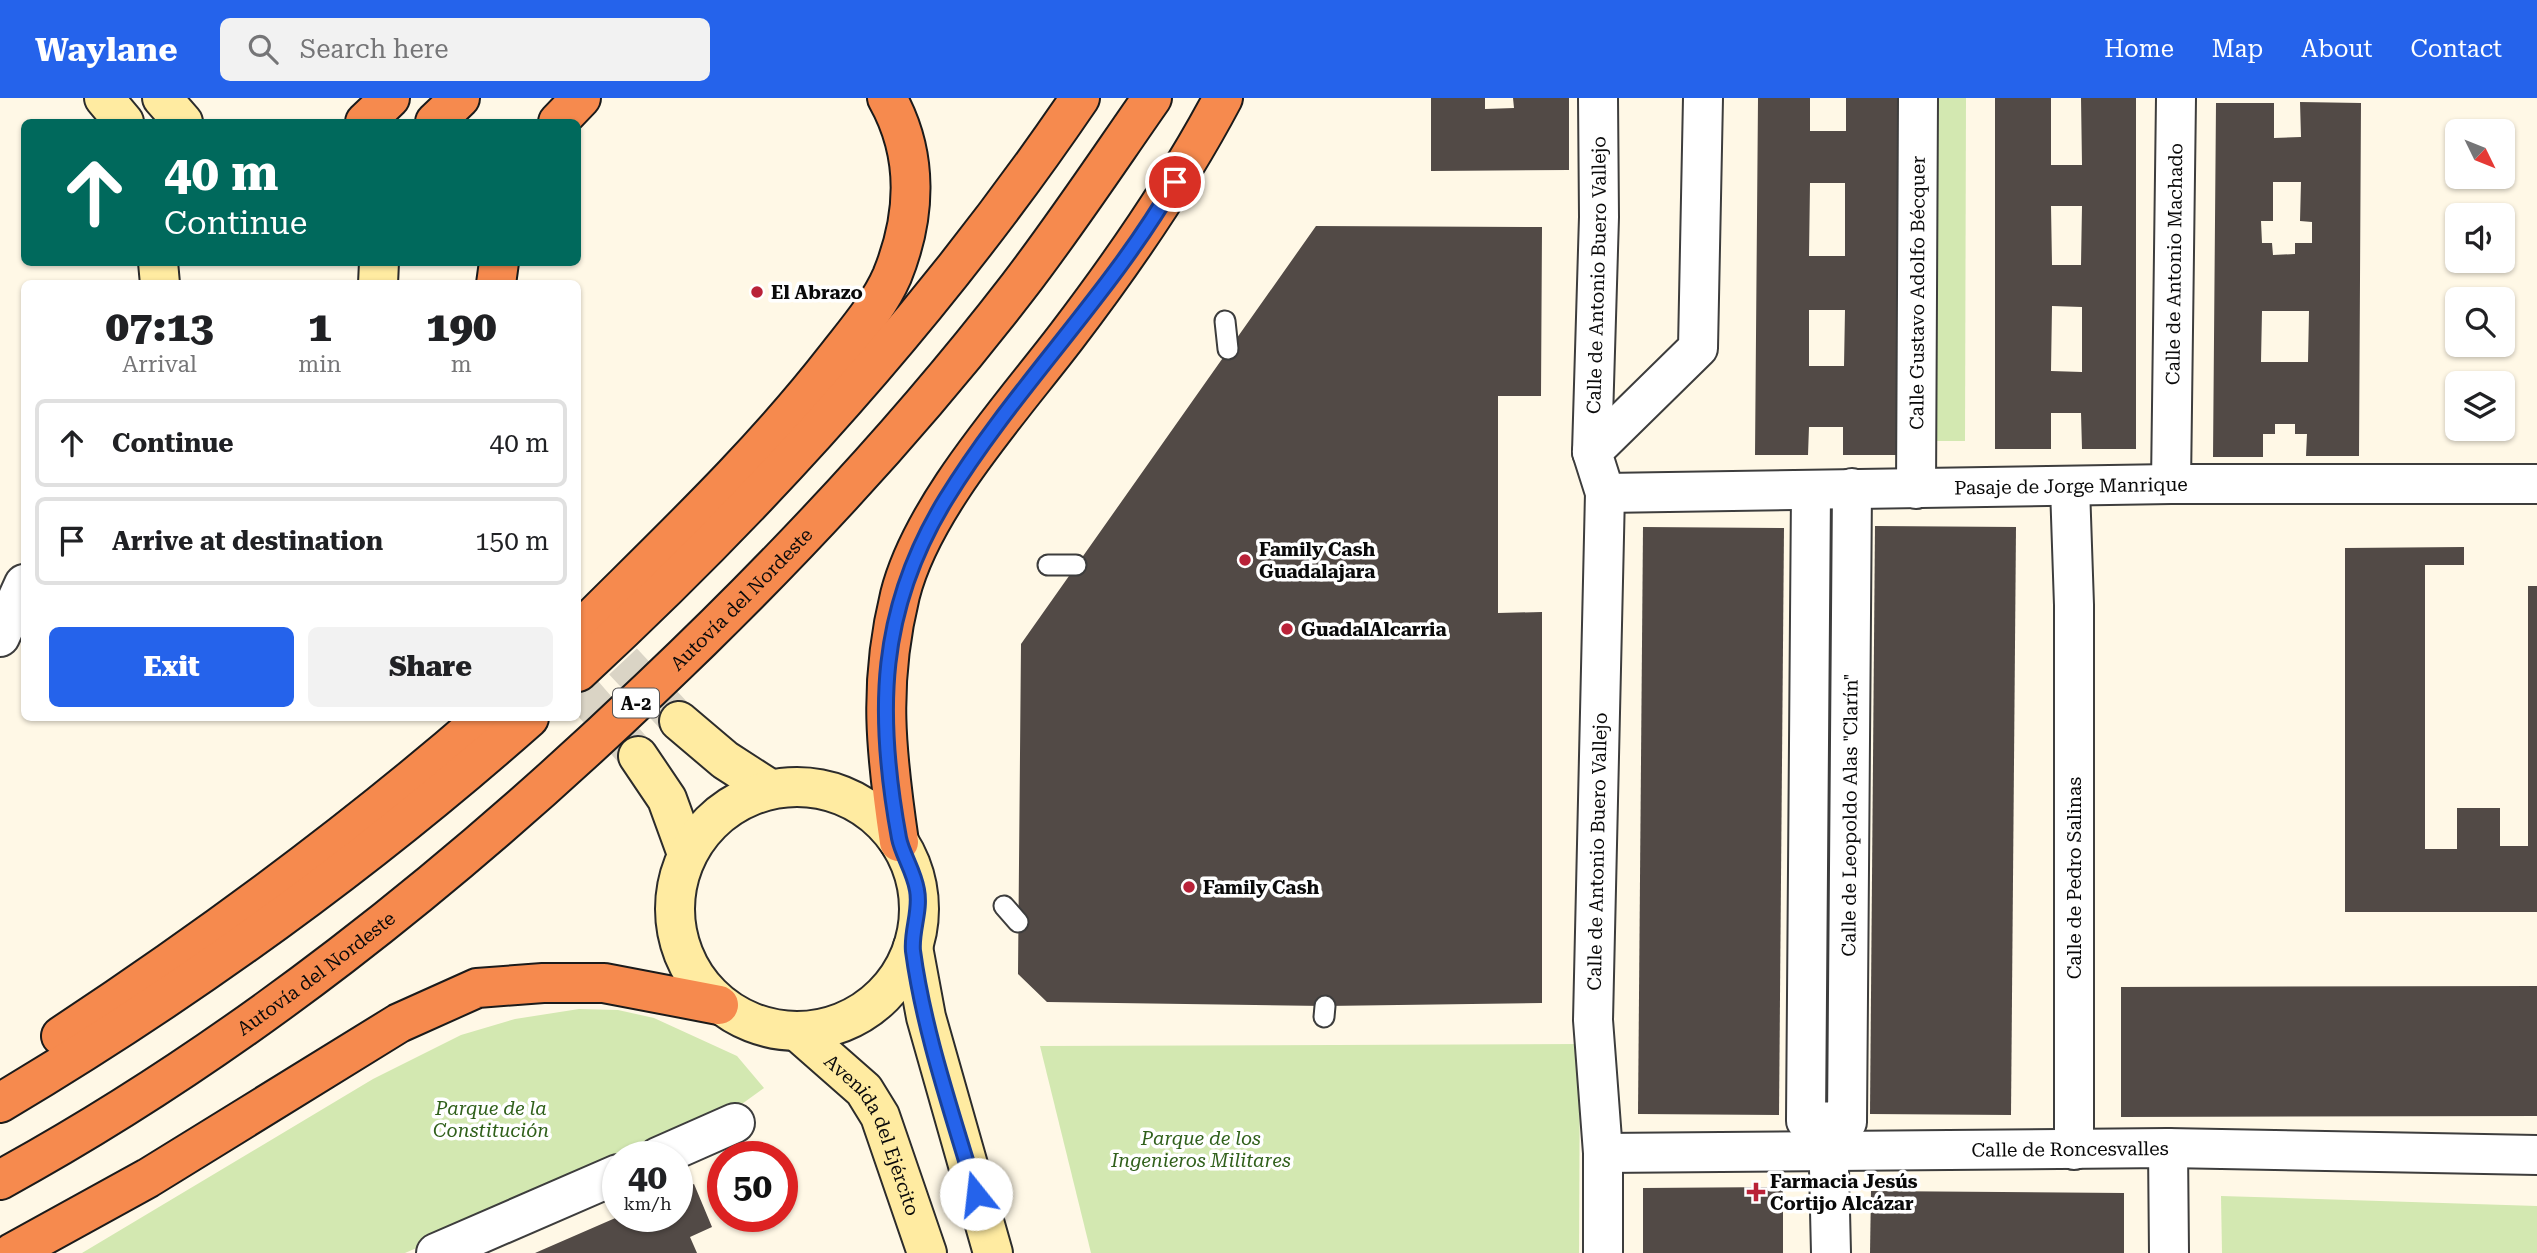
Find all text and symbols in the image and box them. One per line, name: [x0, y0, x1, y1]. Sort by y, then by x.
search box: [220, 18, 710, 81]
text: Waylane: [35, 30, 178, 69]
icon: search: [244, 30, 282, 68]
text: Search here: [300, 34, 449, 64]
text: Home: [2104, 35, 2174, 63]
text: Map: [2212, 35, 2263, 63]
text: About: [2301, 35, 2372, 63]
text: Contact: [2410, 35, 2502, 63]
north arrow: [2445, 119, 2515, 189]
map controls: [2445, 119, 2515, 441]
street label: Calle de Antonio Buero Vallejo: [1582, 136, 1611, 414]
street label: Calle de Antonio Machado: [2161, 143, 2187, 385]
text: 40 m: [164, 145, 279, 202]
icon: ahead: [49, 147, 140, 238]
pin: [1145, 152, 1205, 212]
street label: Calle Gustavo Adolfo Bécquer: [1905, 156, 1929, 430]
icon: arrive: [1156, 163, 1194, 201]
button: sound: [2445, 203, 2515, 273]
text: Continue: [164, 204, 307, 242]
place label: El Abrazo: [771, 281, 863, 304]
marker: El Abrazo: [749, 284, 765, 300]
button: search: [2445, 287, 2515, 357]
text: 07:13: [106, 302, 214, 351]
text: 1: [308, 302, 332, 351]
text: 190: [426, 302, 496, 351]
text: Arrival: [122, 351, 197, 378]
text: min: [298, 351, 341, 378]
text: m: [451, 351, 472, 378]
button: layers: [2445, 371, 2515, 441]
icon: ahead: [53, 424, 91, 462]
text: Continue: [112, 428, 234, 458]
text: 40 m: [490, 428, 549, 458]
street label: Pasaje de Jorge Manrique: [1954, 473, 2188, 499]
icon: arrive: [53, 522, 91, 560]
street label: Autovía del Nordeste: [665, 523, 817, 675]
text: Arrive at destination: [112, 526, 383, 556]
text: 150 m: [475, 526, 549, 556]
place label: Family Cash Guadalajara: [1259, 538, 1375, 583]
marker: Family Cash Guadalajara: [1237, 552, 1253, 568]
place label: GuadalAlcarria: [1301, 618, 1447, 641]
marker: GuadalAlcarria: [1279, 621, 1295, 637]
button: Exit: [49, 627, 294, 707]
button: Share: [308, 627, 553, 707]
street label: Calle de Leopoldo Alas "Clarín": [1837, 673, 1862, 957]
road number: A-2: [613, 688, 659, 718]
street label: Calle de Antonio Buero Vallejo: [1582, 712, 1612, 991]
street label: Calle de Pedro Salinas: [2063, 777, 2086, 979]
place label: Family Cash: [1203, 876, 1319, 899]
marker: Family Cash: [1181, 879, 1197, 895]
street label: Autovía del Nordeste: [232, 906, 400, 1040]
street label: Avenida del Ejército: [820, 1049, 925, 1219]
park label: Parque de la Constitución: [433, 1097, 549, 1142]
park label: Parque de los Ingenieros Militares: [1110, 1127, 1291, 1172]
street label: Calle de Roncesvalles: [1971, 1136, 2169, 1161]
speed limit sign: 50: [707, 1141, 798, 1232]
text: 40: [628, 1157, 667, 1198]
position arrow: [939, 1157, 1013, 1231]
place label: Farmacia Jesús Cortijo Alcázar: [1770, 1170, 1918, 1215]
marker: Farmacia Jesús Cortijo Alcázar: [1748, 1184, 1764, 1200]
text: km/h: [623, 1193, 672, 1214]

